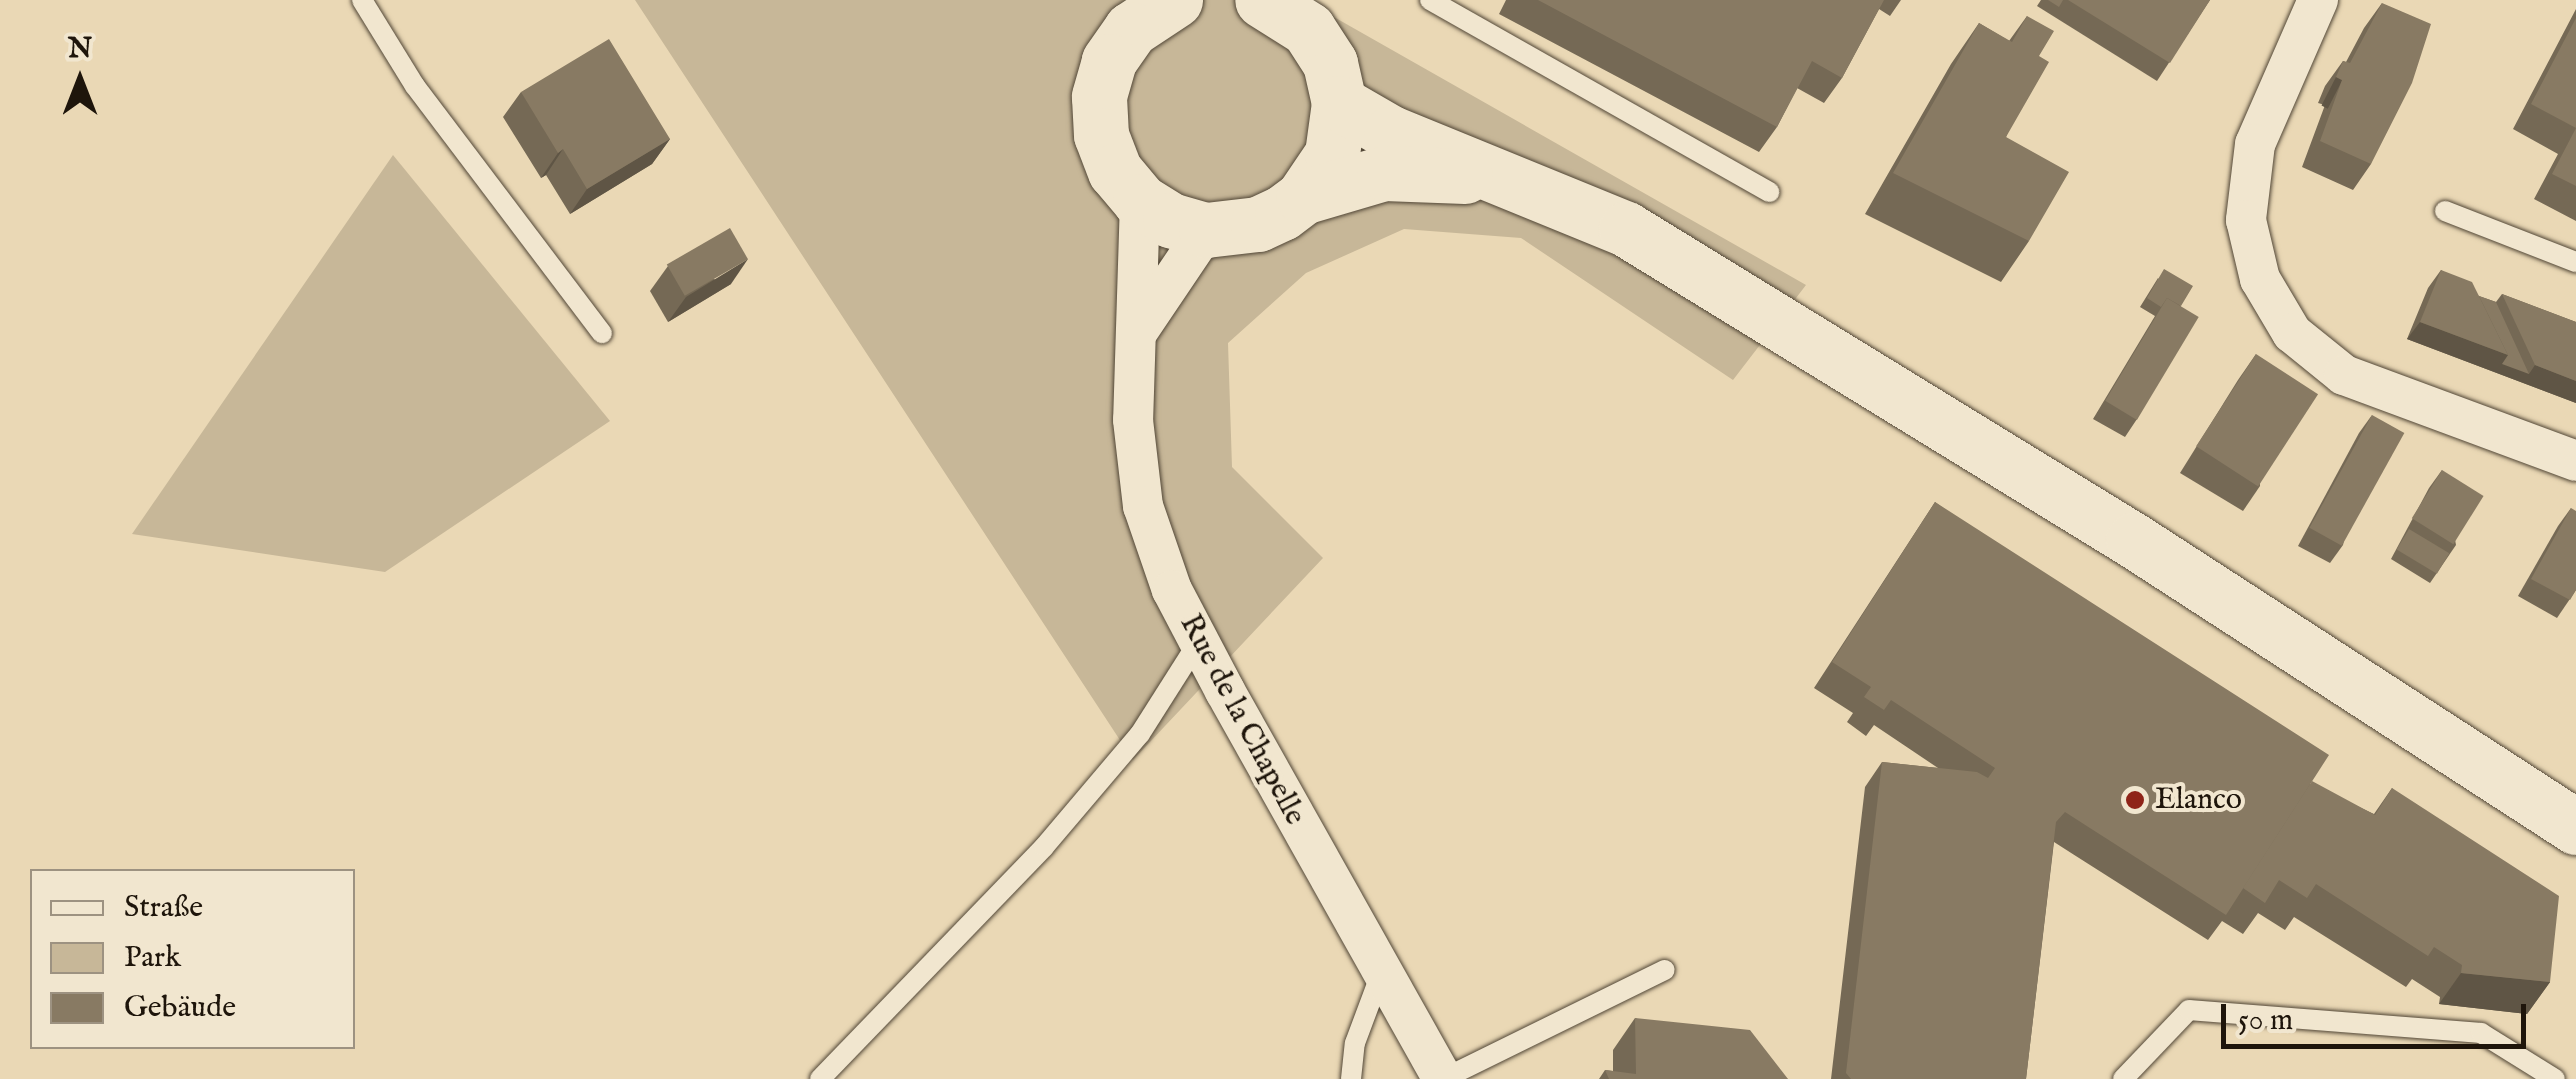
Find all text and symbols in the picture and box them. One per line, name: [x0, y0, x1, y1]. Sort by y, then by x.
north arrow: [30, 30, 130, 130]
text: N: [68, 32, 92, 67]
street label: Rue de la Chapelle: [1171, 609, 1313, 831]
place label: Elanco: [2155, 782, 2242, 818]
marker: Elanco: [2124, 789, 2146, 811]
legend: [30, 869, 355, 1049]
text: Straße: [124, 889, 203, 927]
text: Park: [124, 939, 181, 977]
scale bar: [2226, 984, 2531, 1046]
text: Gebäude: [124, 989, 236, 1027]
text: 50 m: [2238, 1002, 2293, 1040]

